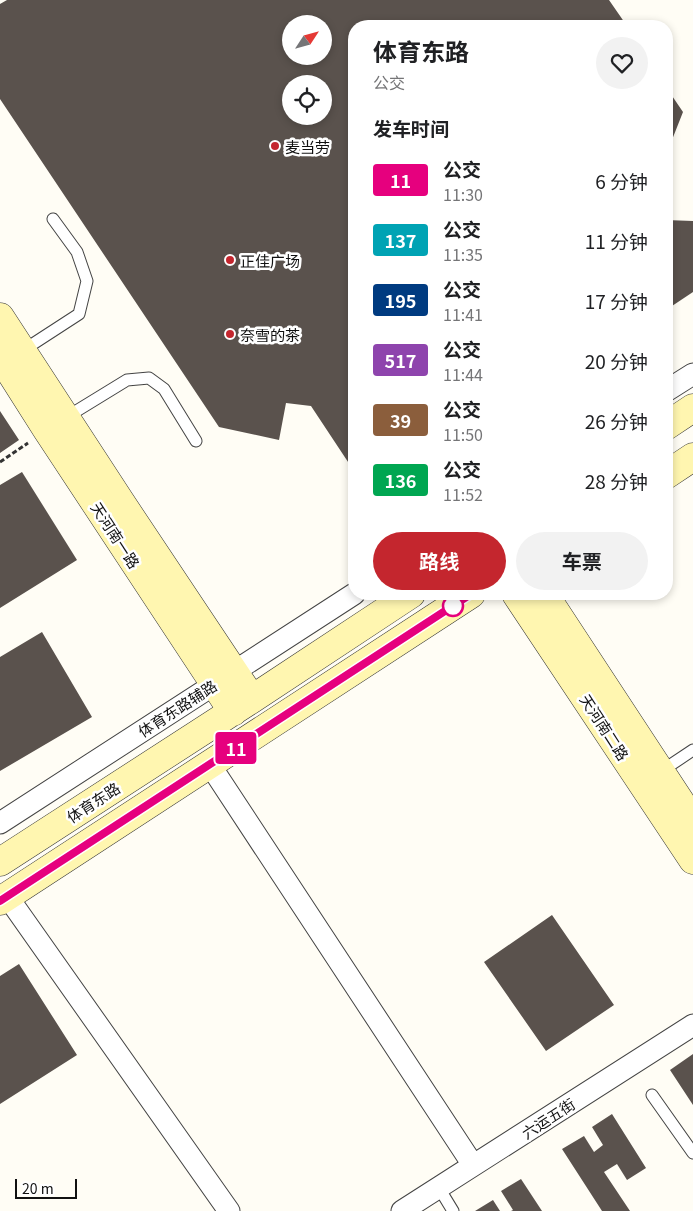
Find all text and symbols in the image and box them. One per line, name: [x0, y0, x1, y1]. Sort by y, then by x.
north arrow: [282, 15, 332, 65]
map controls: [282, 15, 332, 125]
text: 体育东路: [373, 33, 469, 68]
button: heart: [596, 37, 648, 89]
text: 公交: [373, 70, 405, 94]
button: locate: [282, 75, 332, 125]
text: 发车时间: [373, 114, 449, 141]
place label: 麦当劳: [285, 136, 330, 157]
marker: 麦当劳: [269, 140, 281, 152]
text: 公交: [443, 155, 481, 182]
text: 11: [390, 167, 411, 193]
text: 6 分钟: [595, 167, 648, 194]
text: 11:30: [443, 182, 483, 206]
text: 公交: [443, 215, 481, 242]
text: 137: [385, 227, 416, 253]
text: 11 分钟: [585, 227, 648, 254]
text: 11:35: [443, 242, 483, 266]
place label: 正佳广场: [240, 250, 300, 271]
marker: 正佳广场: [224, 254, 236, 266]
text: 公交: [443, 275, 481, 302]
text: 195: [385, 287, 416, 313]
text: 17 分钟: [585, 287, 648, 314]
text: 11:41: [443, 302, 483, 326]
place label: 奈雪的茶: [240, 324, 300, 345]
marker: 奈雪的茶: [224, 328, 236, 340]
text: 公交: [443, 335, 481, 362]
text: 517: [385, 347, 416, 373]
text: 20 分钟: [585, 347, 648, 374]
text: 11:44: [443, 362, 483, 386]
text: 公交: [443, 395, 481, 422]
text: 39: [390, 407, 411, 433]
text: 26 分钟: [585, 407, 648, 434]
text: 11:50: [443, 422, 483, 446]
text: 公交: [443, 455, 481, 482]
text: 136: [385, 467, 416, 493]
text: 28 分钟: [585, 467, 648, 494]
text: 11:52: [443, 482, 483, 506]
street label: 天河南一路: [87, 498, 145, 572]
button: 路线: [373, 532, 506, 590]
button: 车票: [516, 532, 648, 590]
unlabelled marker: [442, 595, 464, 617]
street label: 体育东路辅路: [134, 675, 220, 741]
street label: 天河南二路: [576, 690, 634, 764]
line badge: 11: [214, 732, 258, 764]
text: 11: [225, 735, 247, 761]
street label: 体育东路: [62, 777, 124, 827]
street label: 六运五街: [517, 1093, 579, 1143]
scale bar: [15, 1176, 78, 1199]
text: 20 m: [22, 1178, 54, 1198]

